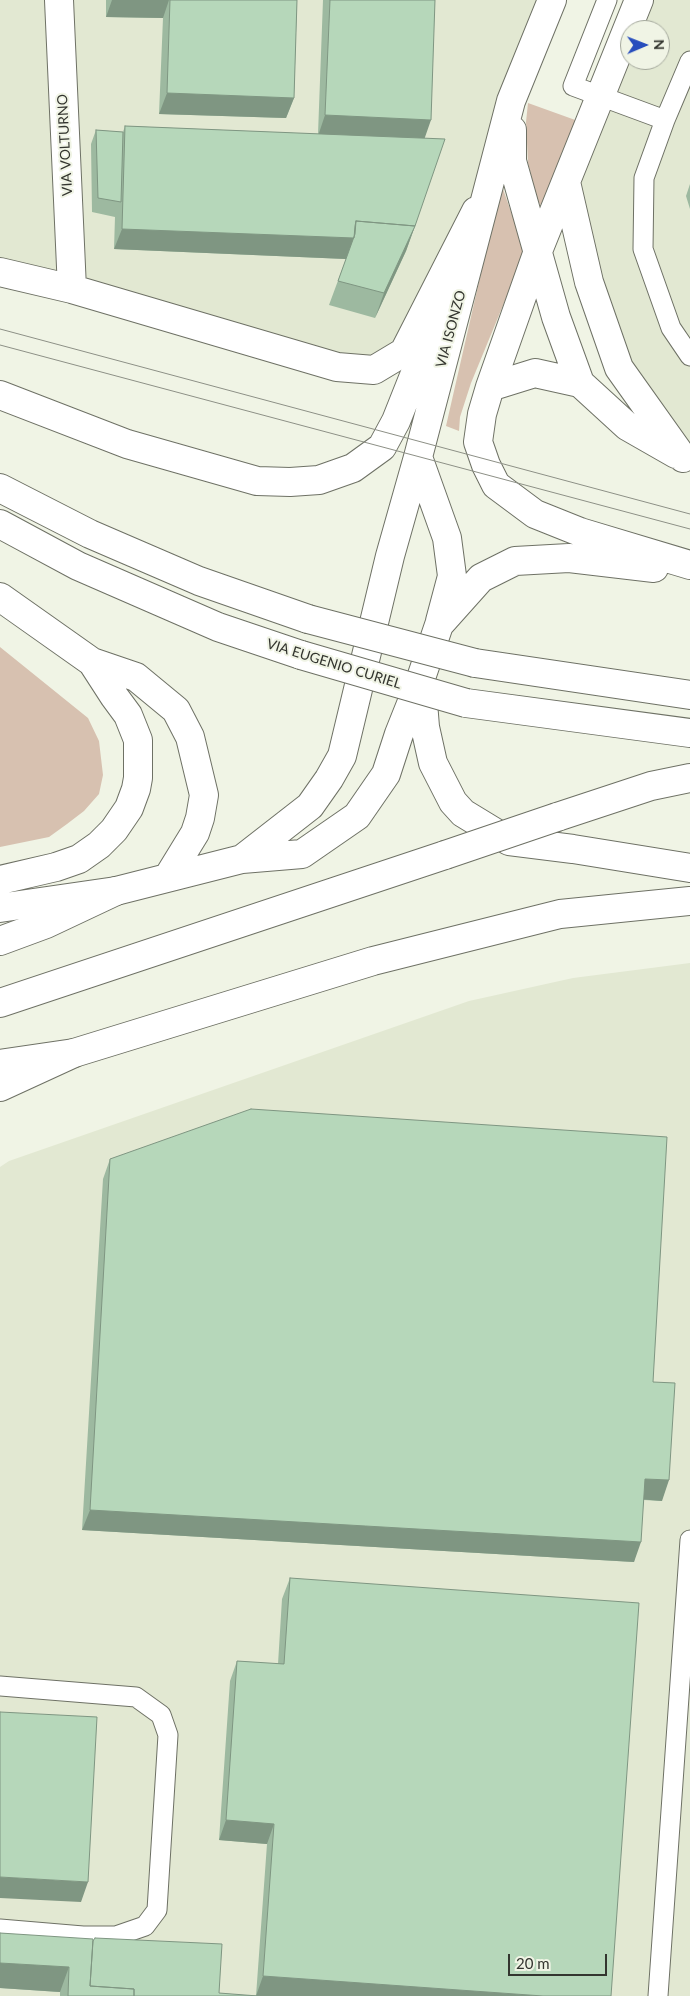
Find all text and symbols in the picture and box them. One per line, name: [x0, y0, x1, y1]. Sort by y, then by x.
north arrow: [620, 20, 670, 70]
text: N: [651, 39, 668, 50]
street label: VIA VOLTURNO: [54, 94, 76, 196]
street label: VIA ISONZO: [433, 289, 469, 369]
street label: VIA EUGENIO CURIEL: [265, 635, 403, 693]
scale bar: [510, 1944, 609, 1976]
text: 20 m: [516, 1954, 550, 1972]

